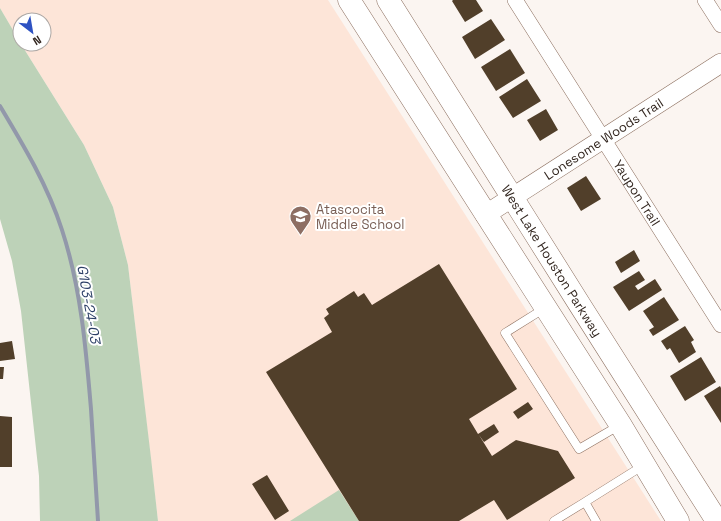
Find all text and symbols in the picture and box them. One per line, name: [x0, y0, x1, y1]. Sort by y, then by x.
north arrow: [12, 12, 52, 52]
text: N: [30, 33, 44, 48]
street label: Lonesome Woods Trail: [541, 94, 666, 183]
street label: Yaupon Trail: [610, 156, 664, 229]
street label: West Lake Houston Parkway: [498, 182, 606, 340]
place label: Atascocita Middle School: [316, 201, 404, 233]
school or university icon: Atascocita Middle School: [287, 203, 313, 236]
water label: G103-24-03: [73, 263, 105, 347]

